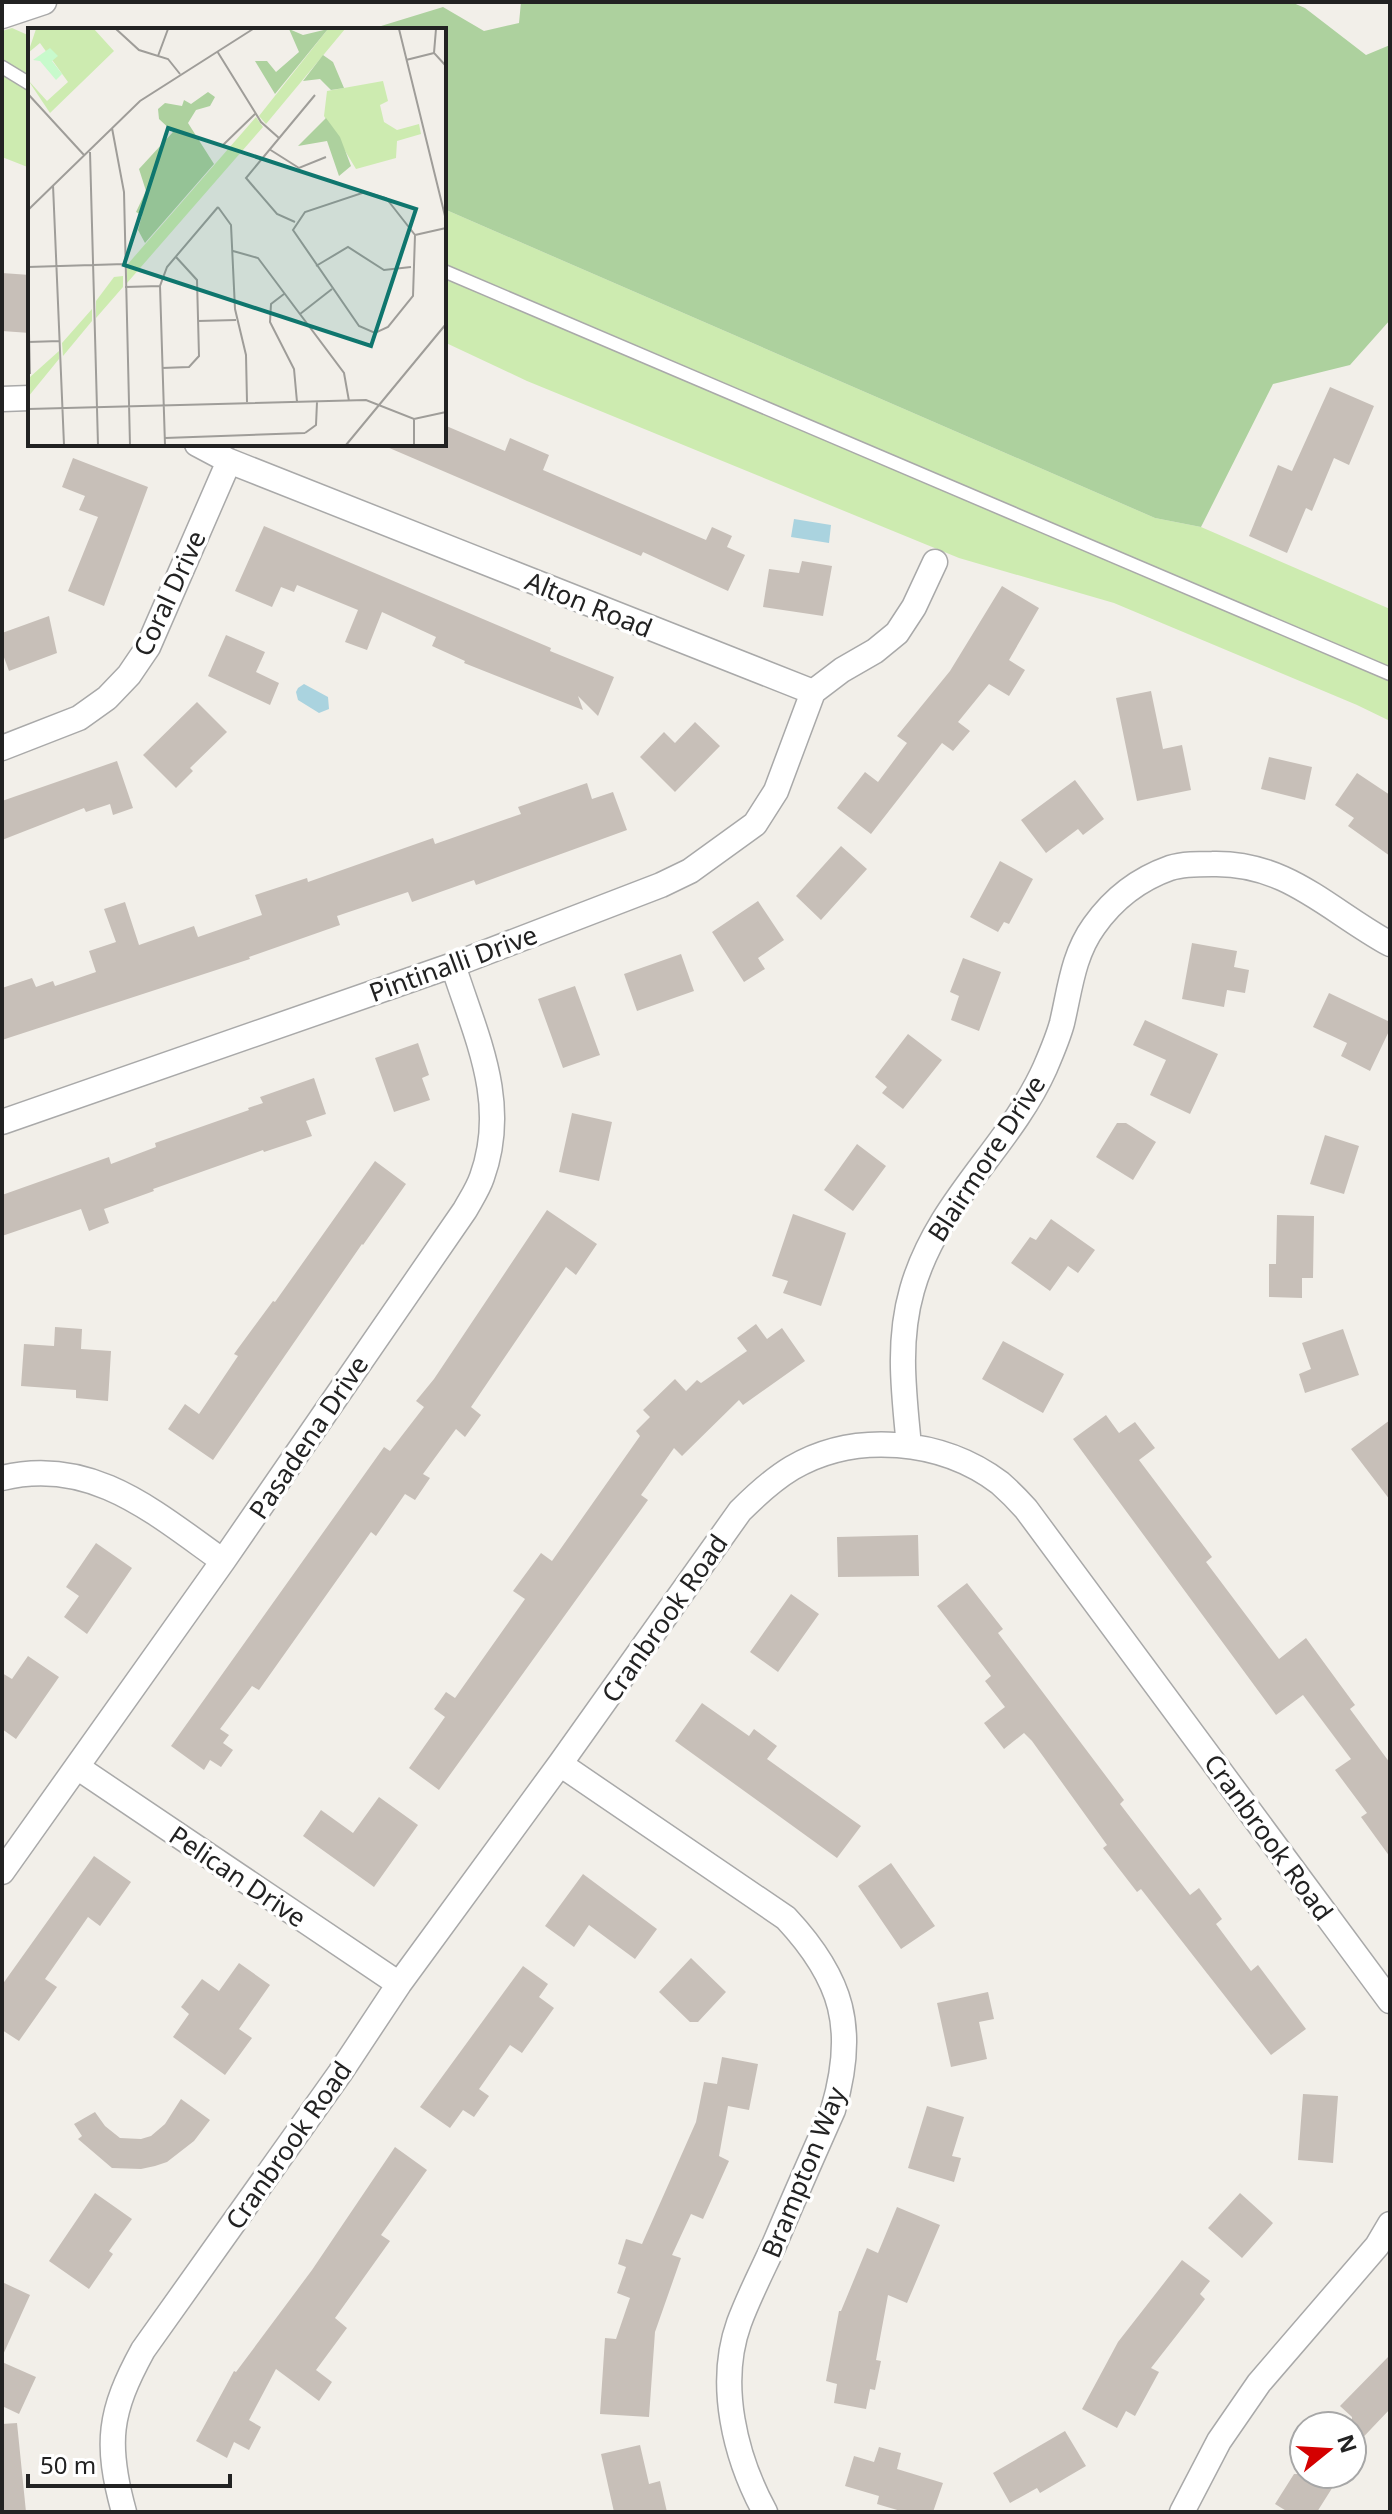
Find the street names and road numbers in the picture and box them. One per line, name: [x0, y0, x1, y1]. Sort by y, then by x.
street label: Coral Drive: [124, 524, 214, 662]
street label: Alton Road: [520, 562, 658, 646]
street label: Pintinalli Drive: [364, 916, 542, 1010]
street label: Blairmore Drive: [919, 1068, 1053, 1248]
street label: Pasadena Drive: [240, 1348, 376, 1526]
street label: Cranbrook Road: [592, 1527, 736, 1709]
street label: Cranbrook Road: [1196, 1746, 1342, 1928]
street label: Pelican Drive: [162, 1817, 314, 1935]
street label: Cranbrook Road: [216, 2054, 360, 2236]
street label: Brampton Way: [752, 2080, 854, 2263]

